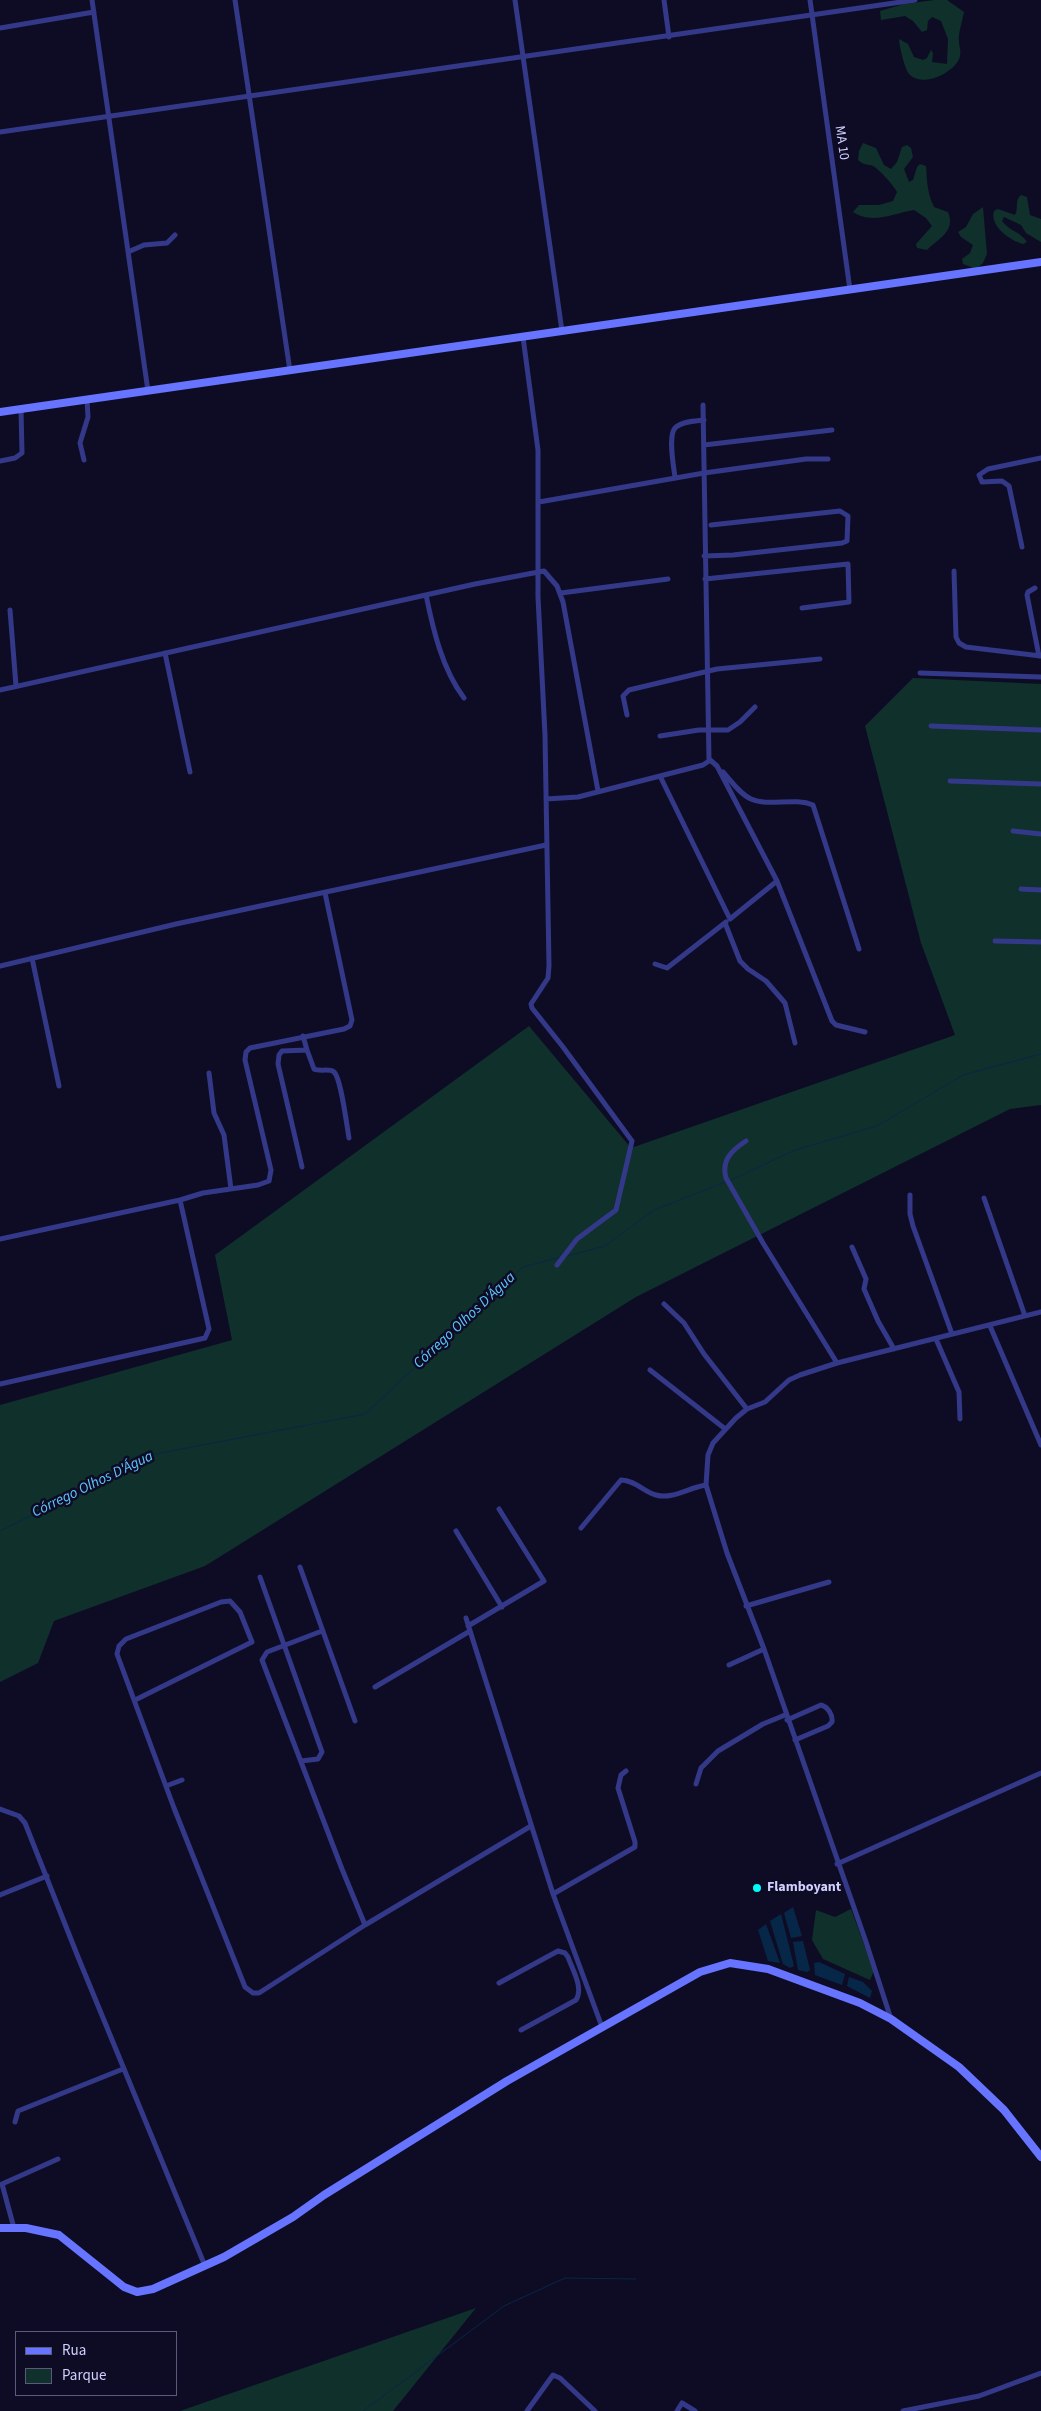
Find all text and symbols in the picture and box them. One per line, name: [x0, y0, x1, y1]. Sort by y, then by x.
street label: MA 10: [830, 125, 852, 161]
water label: Córrego Olhos D'Água: [410, 1269, 520, 1373]
water label: Córrego Olhos D'Água: [29, 1448, 157, 1522]
place label: Flamboyant: [767, 1880, 841, 1896]
marker: Flamboyant: [751, 1882, 763, 1894]
legend: [15, 2331, 178, 2396]
text: Rua: [62, 2340, 86, 2361]
text: Parque: [62, 2365, 106, 2386]

